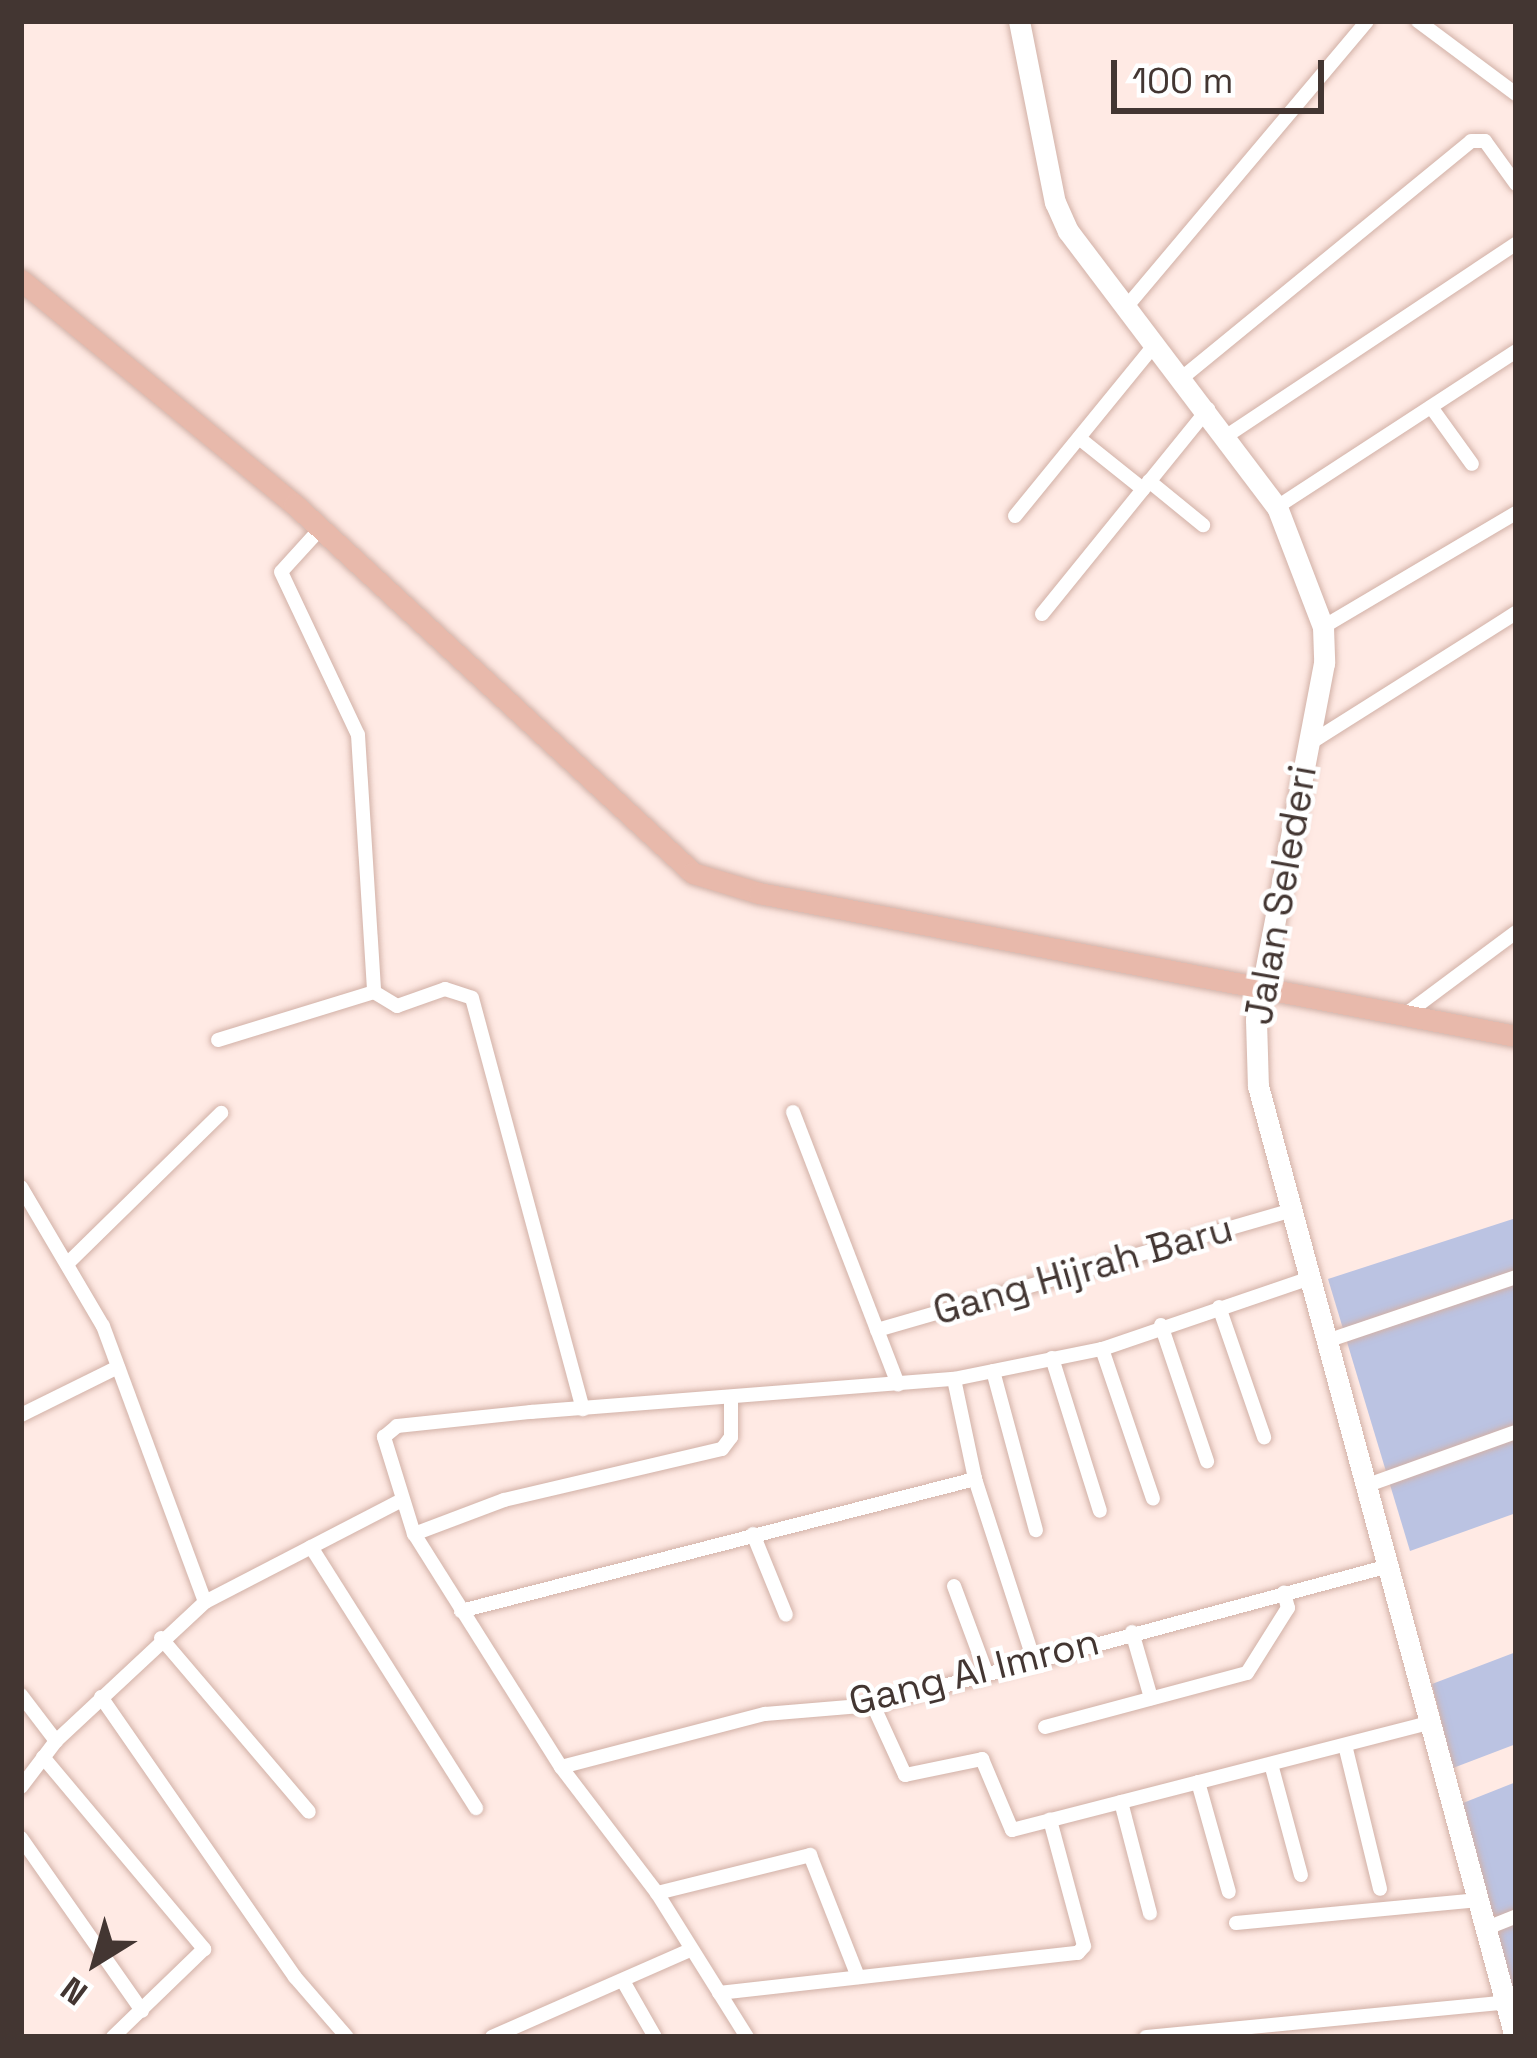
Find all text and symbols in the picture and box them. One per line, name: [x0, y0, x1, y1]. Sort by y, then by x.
scale bar: [1117, 36, 1330, 110]
text: 100 m: [1132, 58, 1233, 104]
street label: Jalan Selederi: [1235, 762, 1327, 1028]
street label: Gang Hijrah Baru: [928, 1205, 1238, 1335]
street label: Gang Al Imron: [844, 1618, 1104, 1726]
north arrow: [36, 1902, 156, 2022]
text: N: [53, 1967, 96, 2014]

